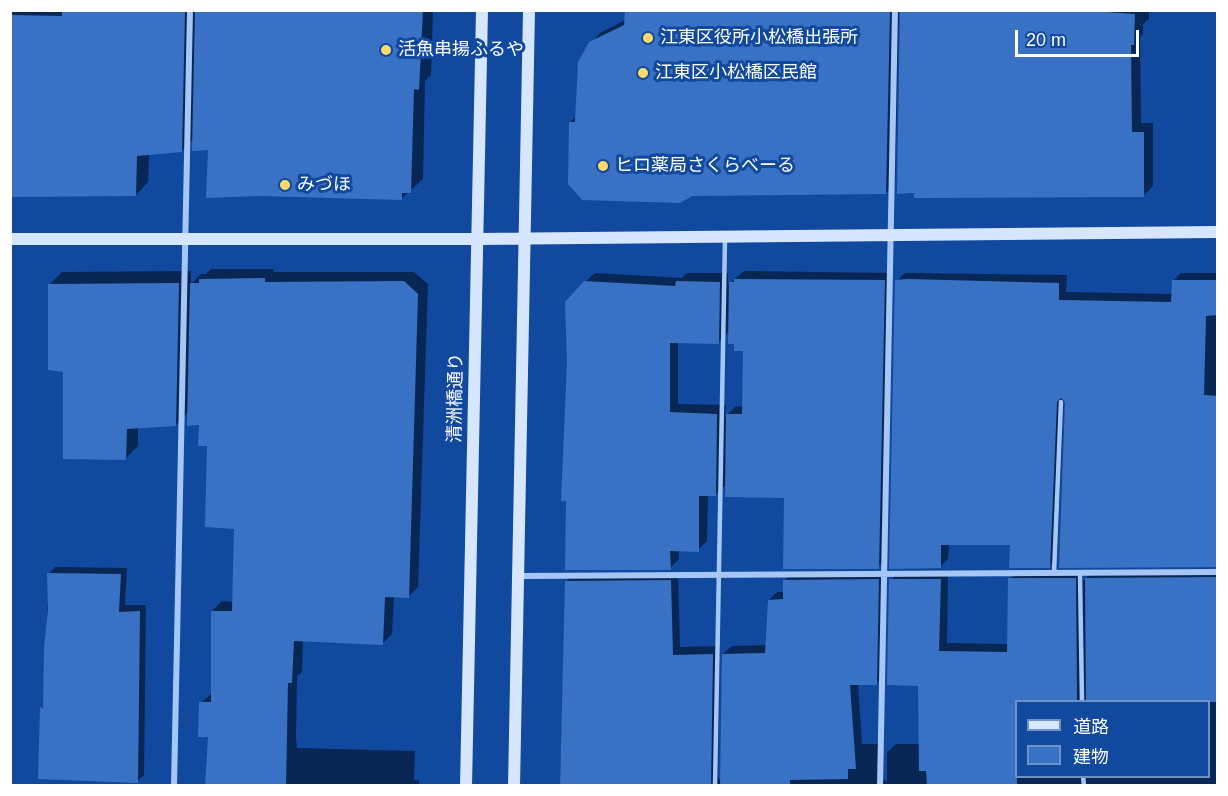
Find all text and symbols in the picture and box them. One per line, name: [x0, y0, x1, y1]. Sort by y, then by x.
scale bar: [1018, 18, 1142, 56]
place label: 江東区役所小松橋出張所: [660, 27, 858, 49]
text: 20 m: [1026, 30, 1066, 50]
marker: 江東区役所小松橋出張所: [641, 31, 655, 45]
place label: 活魚串揚ふるや: [398, 39, 524, 61]
marker: 活魚串揚ふるや: [379, 43, 393, 57]
place label: 江東区小松橋区民館: [655, 62, 817, 84]
marker: 江東区小松橋区民館: [636, 66, 650, 80]
place label: ヒロ薬局さくらべーる: [615, 155, 795, 177]
marker: ヒロ薬局さくらべーる: [596, 159, 610, 173]
place label: みづほ: [297, 174, 351, 196]
marker: みづほ: [278, 178, 292, 192]
street label: 清洲橋通り: [444, 353, 468, 443]
legend: [1015, 700, 1210, 778]
text: 道路: [1073, 717, 1109, 737]
text: 建物: [1073, 747, 1109, 767]

